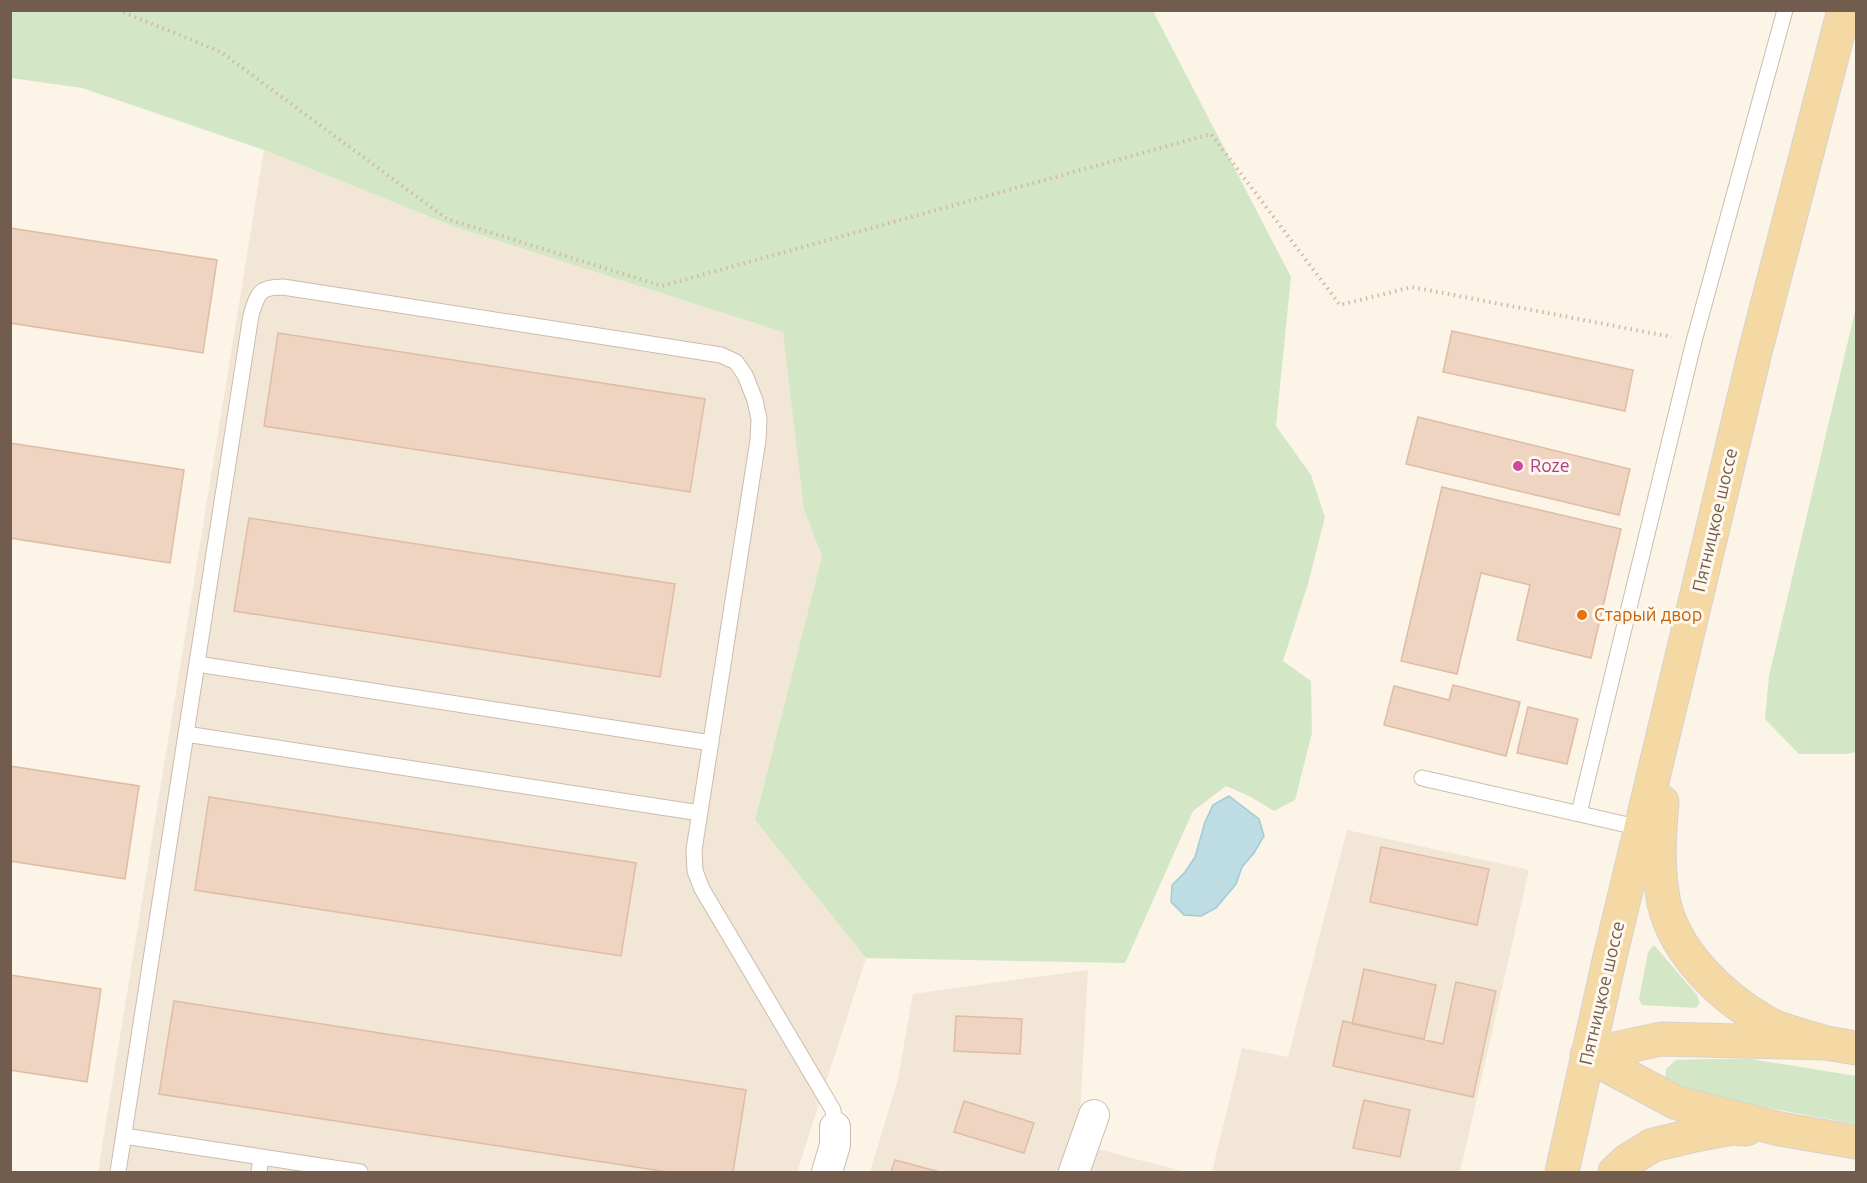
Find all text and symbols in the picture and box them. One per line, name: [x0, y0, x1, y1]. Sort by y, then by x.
street label: Пятницкое шоссе: [1688, 446, 1740, 594]
place label: Roze: [1530, 455, 1570, 475]
marker: Roze: [1511, 459, 1525, 473]
place label: Старый двор: [1594, 604, 1702, 624]
marker: Старый двор: [1575, 608, 1589, 622]
street label: Пятницкое шоссе: [1575, 919, 1627, 1067]

